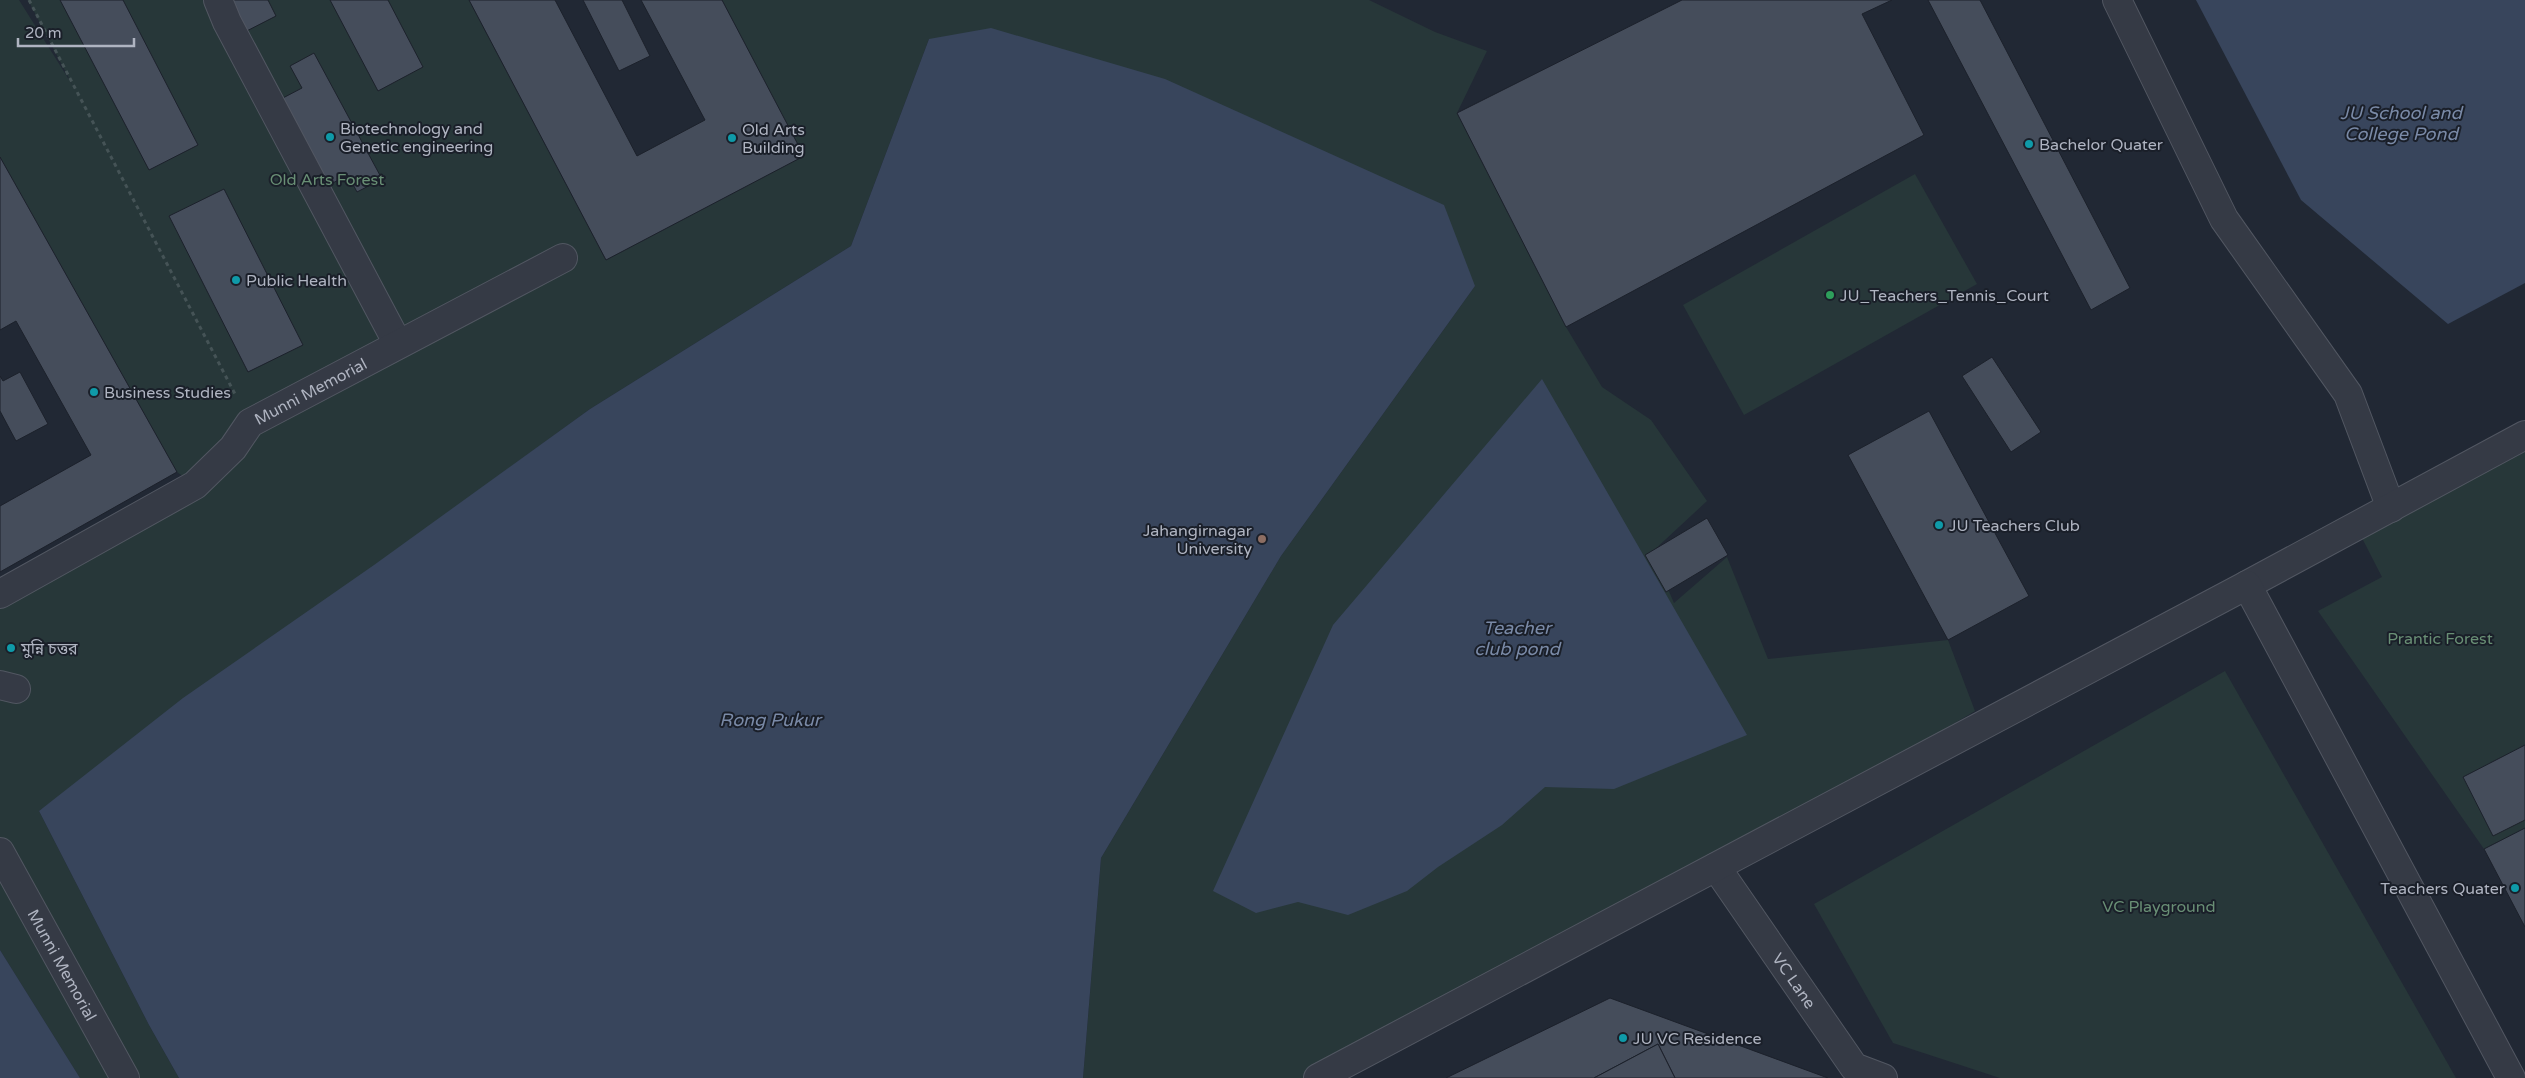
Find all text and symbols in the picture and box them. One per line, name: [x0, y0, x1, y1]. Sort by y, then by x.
scale bar: [18, 15, 134, 47]
text: 20 m: [25, 24, 62, 42]
water label: JU School and College Pond: [2340, 102, 2465, 145]
place label: Biotechnology and Genetic engineering: [340, 119, 493, 157]
place label: Old Arts Building: [742, 120, 805, 158]
marker: Biotechnology and Genetic engineering: [324, 131, 336, 143]
marker: Old Arts Building: [726, 132, 738, 144]
place label: Bachelor Quater: [2039, 135, 2164, 155]
marker: Bachelor Quater: [2023, 138, 2035, 150]
park label: Old Arts Forest: [270, 170, 384, 190]
place label: Public Health: [246, 271, 347, 291]
marker: Public Health: [230, 274, 242, 286]
place label: JU_Teachers_Tennis_Court: [1840, 286, 2049, 306]
marker: JU_Teachers_Tennis_Court: [1824, 289, 1836, 301]
street label: Munni Memorial: [251, 354, 371, 430]
place label: Business Studies: [104, 383, 231, 403]
marker: Business Studies: [88, 386, 100, 398]
place label: JU Teachers Club: [1949, 516, 2080, 536]
marker: JU Teachers Club: [1933, 519, 1945, 531]
place label: Jahangirnagar University: [1143, 521, 1253, 559]
marker: Jahangirnagar University: [1256, 533, 1268, 545]
water label: Teacher club pond: [1474, 617, 1562, 660]
park label: Prantic Forest: [2387, 629, 2493, 649]
place label: মুন্নি চত্তর: [20, 639, 78, 659]
marker: মুন্নি চত্তর: [5, 642, 17, 654]
water label: Rong Pukur: [719, 709, 823, 731]
place label: Teachers Quater: [2380, 879, 2506, 899]
marker: Teachers Quater: [2509, 882, 2521, 894]
park label: VC Playground: [2102, 897, 2216, 917]
street label: Munni Memorial: [23, 906, 100, 1025]
street label: VC Lane: [1767, 949, 1820, 1013]
place label: JU VC Residence: [1633, 1029, 1761, 1049]
marker: JU VC Residence: [1617, 1032, 1629, 1044]

